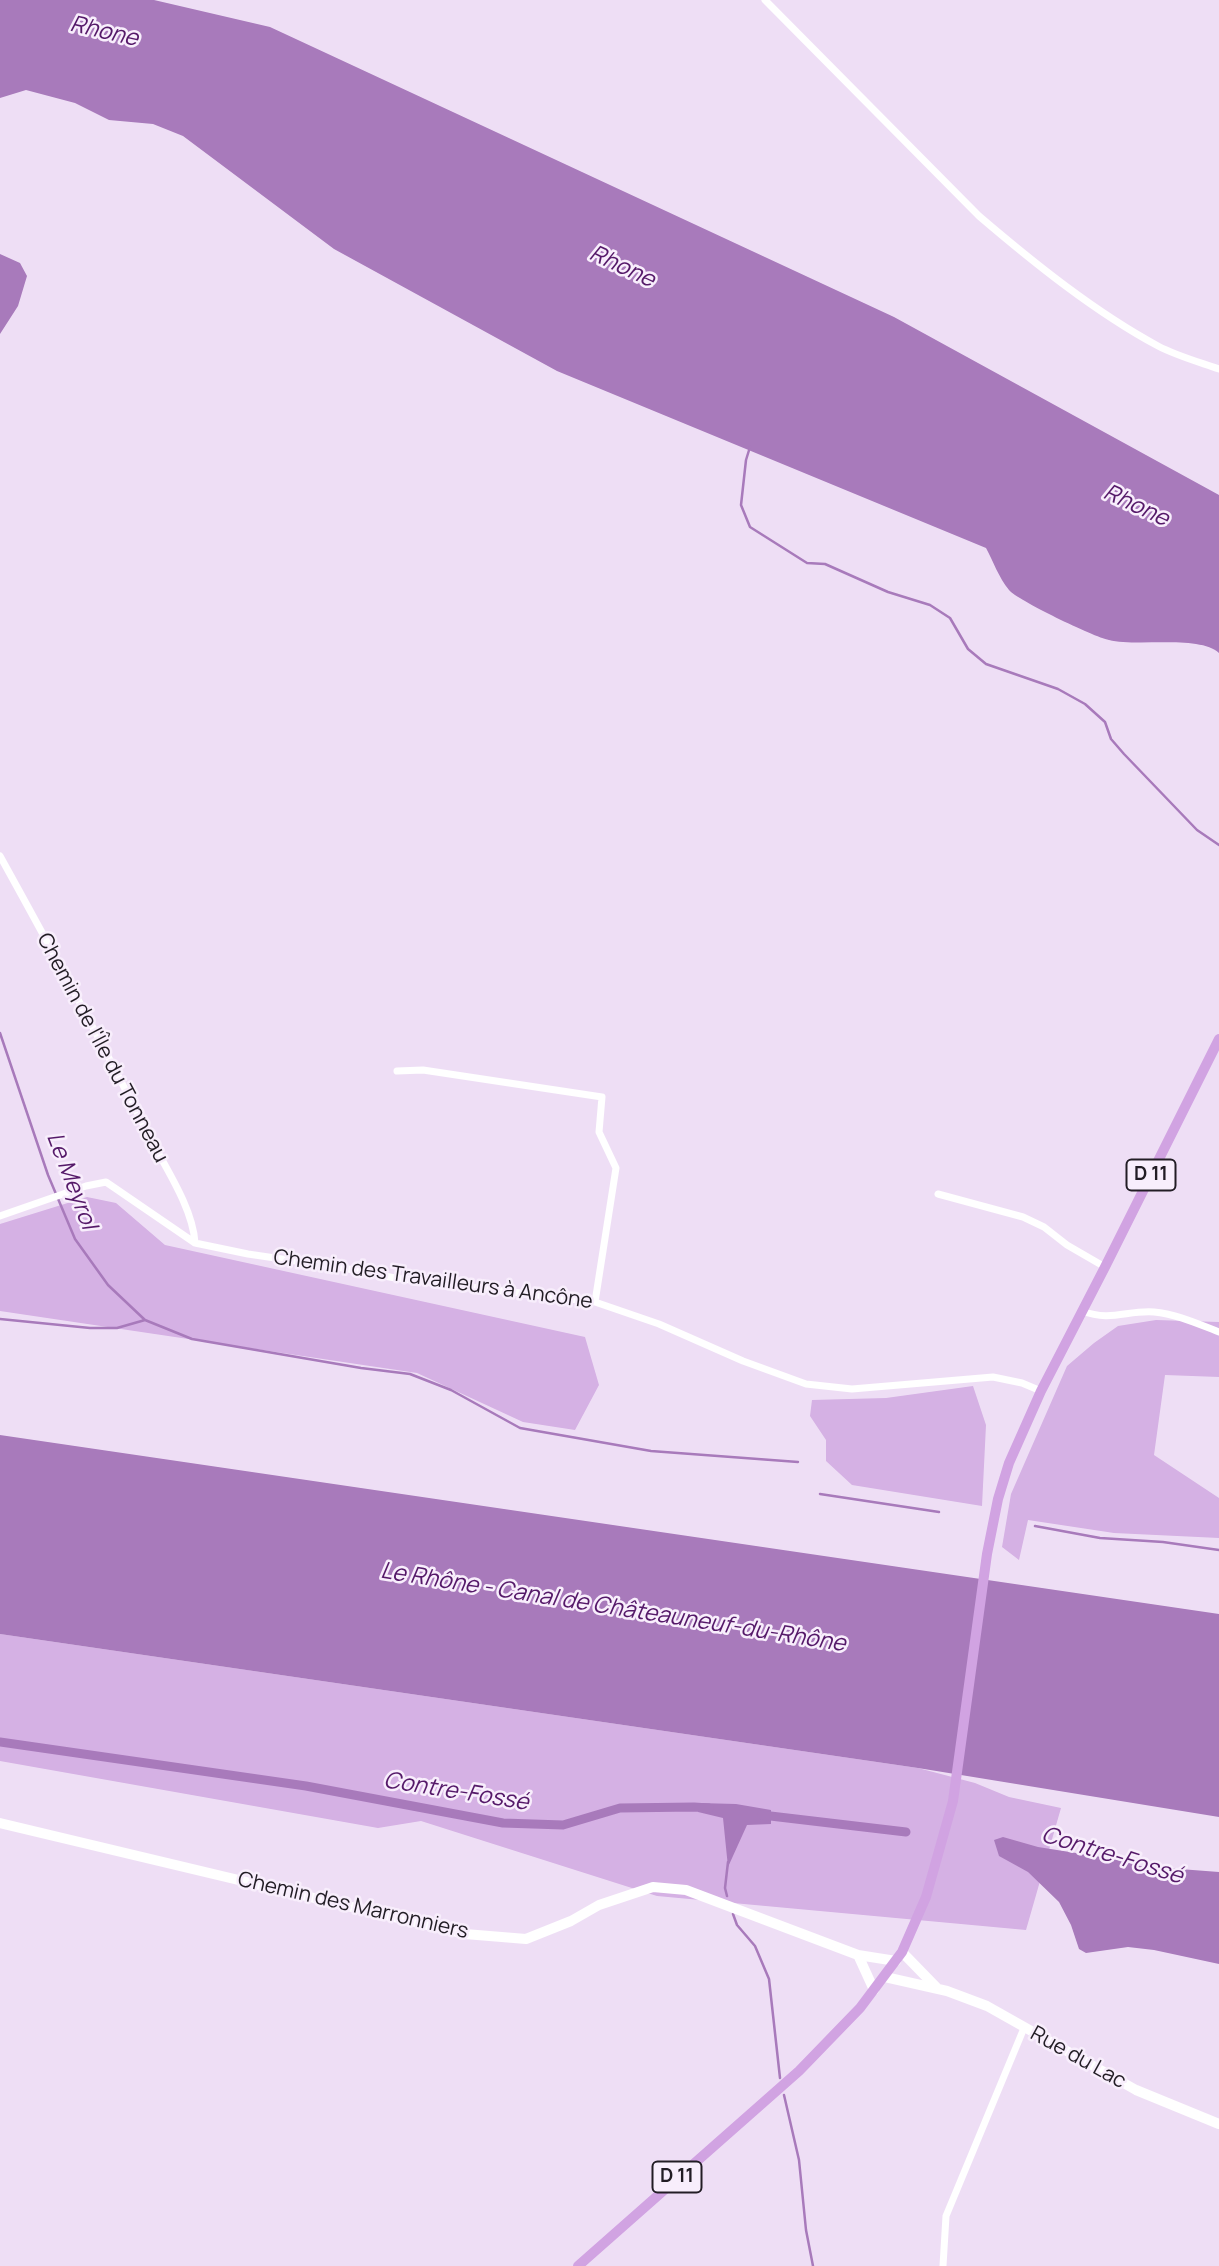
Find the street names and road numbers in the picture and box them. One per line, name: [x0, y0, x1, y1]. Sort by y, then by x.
street label: Chemin de l'Île du Tonneau: [31, 929, 173, 1167]
road number: D 11: [1126, 1160, 1176, 1190]
street label: Chemin des Travailleurs à Ancône: [272, 1245, 594, 1315]
street label: Chemin des Marronniers: [235, 1867, 471, 1945]
street label: Rue du Lac: [1026, 2021, 1130, 2095]
road number: D 11: [652, 2162, 702, 2192]

